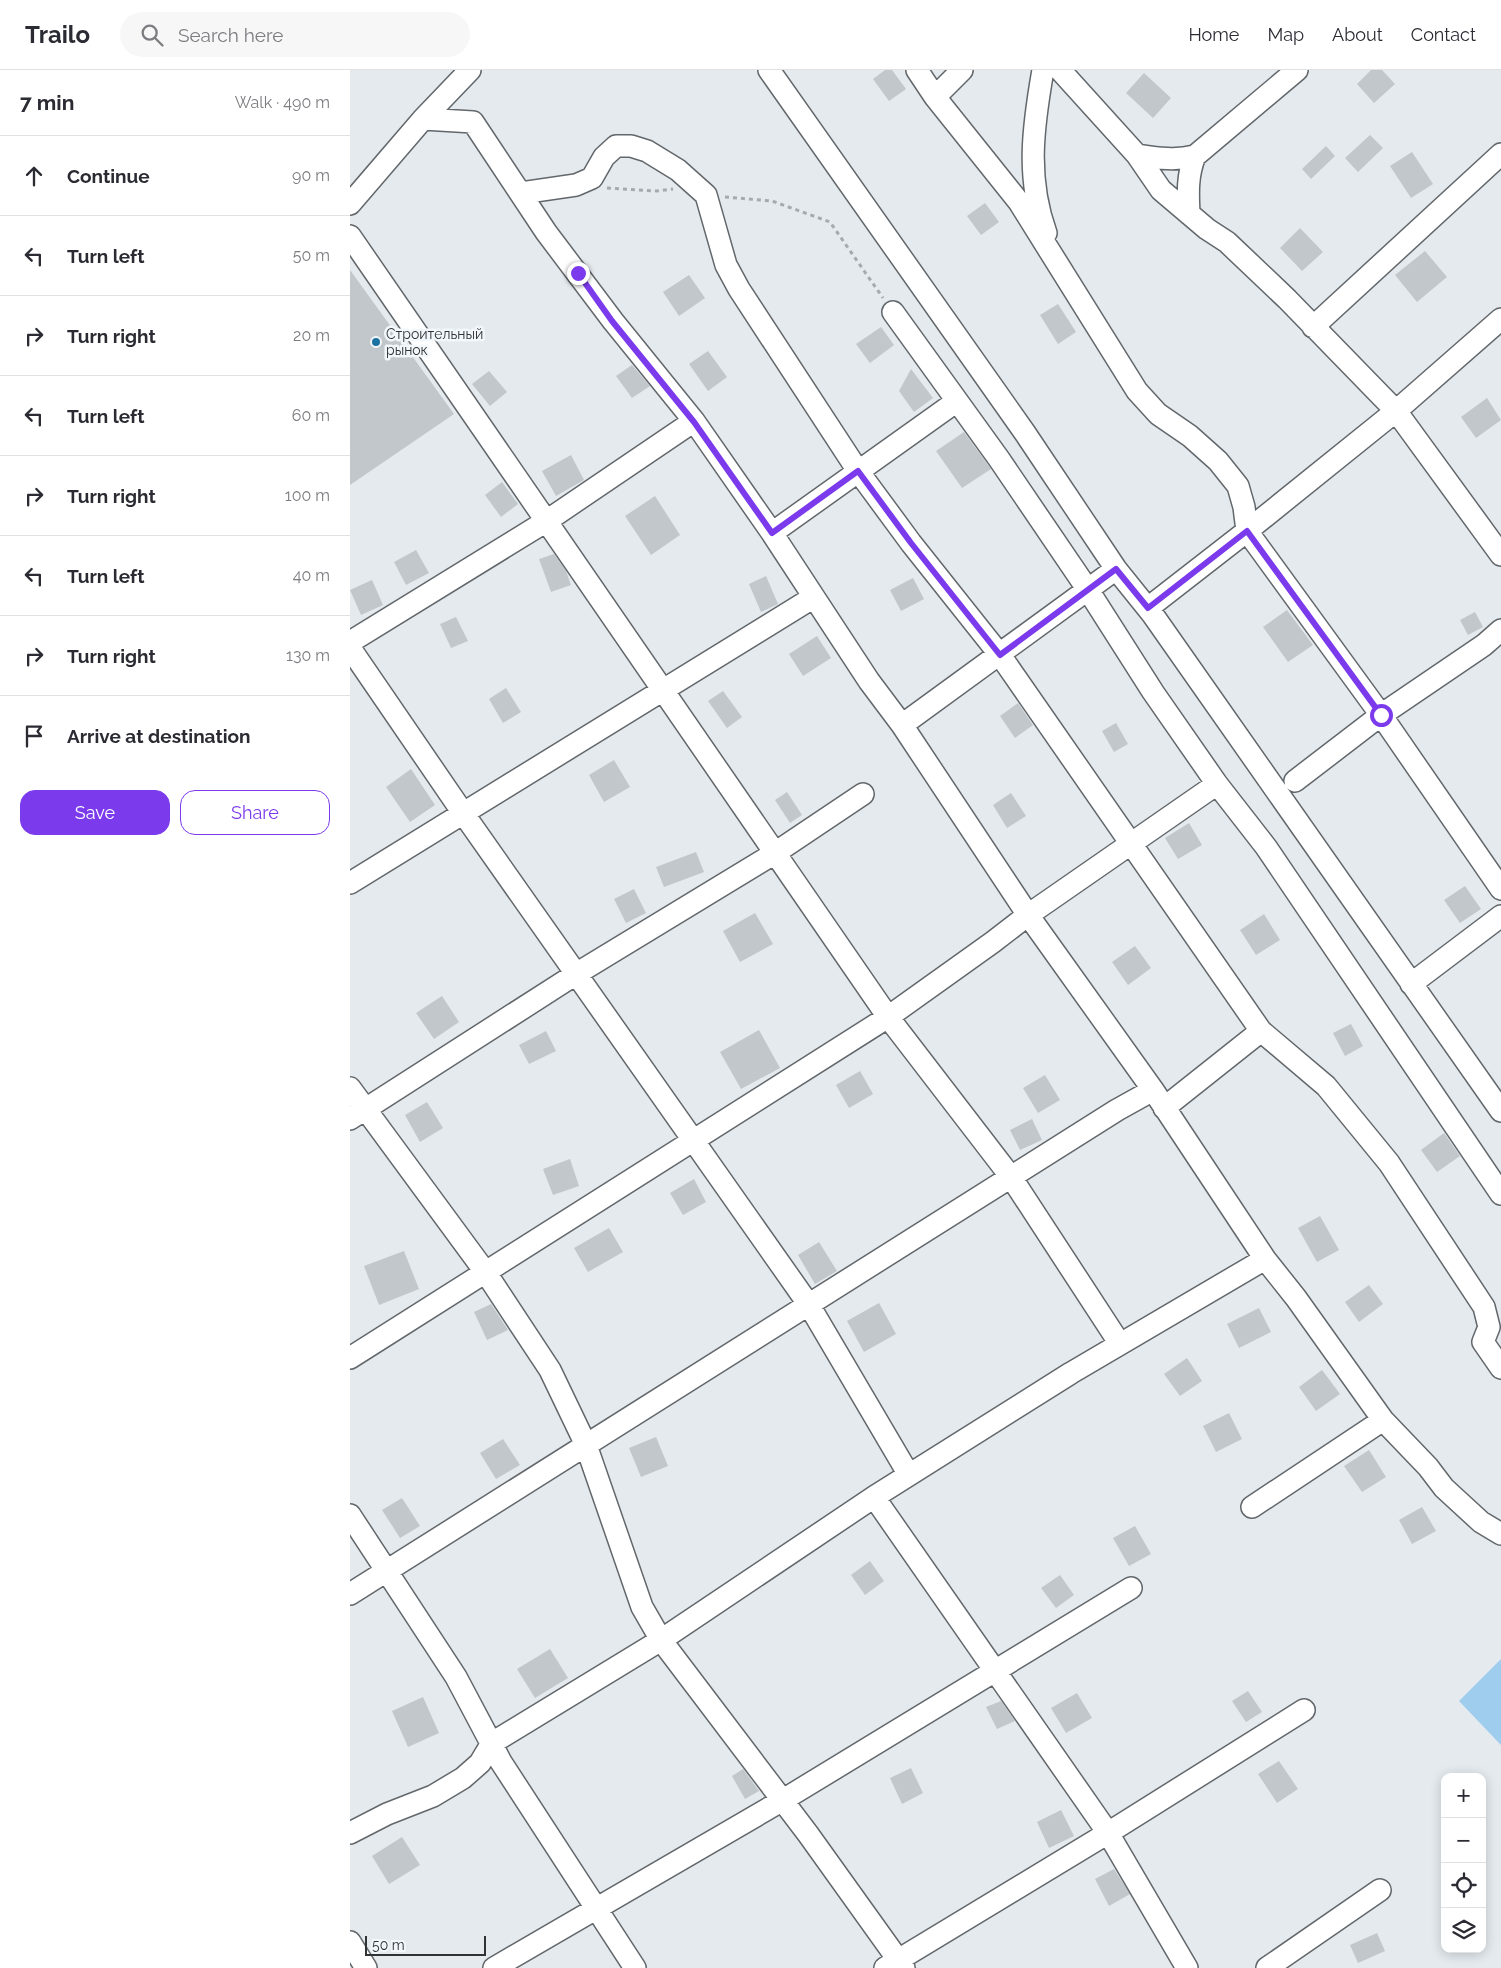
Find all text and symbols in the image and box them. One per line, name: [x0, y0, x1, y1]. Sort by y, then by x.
search box: [120, 12, 470, 57]
text: Trailo: [25, 20, 90, 49]
icon: search: [138, 21, 166, 49]
text: Search here: [178, 24, 283, 46]
text: Home: [1188, 24, 1239, 45]
text: Map: [1267, 24, 1304, 45]
text: About: [1332, 24, 1383, 45]
text: Contact: [1411, 24, 1476, 45]
text: 7 min: [20, 90, 74, 115]
text: Walk · 490 m: [235, 93, 330, 112]
icon: ahead: [20, 162, 48, 190]
text: Continue: [67, 165, 150, 187]
text: 90 m: [292, 166, 330, 185]
icon: left: [20, 242, 48, 270]
text: Turn left: [67, 245, 144, 267]
text: 50 m: [293, 246, 330, 265]
route end: [567, 262, 590, 285]
icon: right: [20, 322, 48, 350]
text: Turn right: [67, 325, 156, 347]
text: 20 m: [293, 326, 330, 345]
place label: Строительный рынок: [386, 326, 483, 358]
marker: Строительный рынок: [370, 336, 382, 348]
icon: left: [20, 402, 48, 430]
text: Turn left: [67, 405, 144, 427]
text: 60 m: [292, 406, 330, 425]
icon: right: [20, 482, 48, 510]
text: Turn right: [67, 485, 156, 507]
text: 100 m: [285, 486, 330, 505]
icon: left: [20, 562, 48, 590]
text: Turn left: [67, 565, 144, 587]
text: 40 m: [293, 566, 330, 585]
icon: right: [20, 642, 48, 670]
text: Turn right: [67, 645, 156, 667]
text: 130 m: [286, 646, 330, 665]
route start: [1370, 704, 1393, 727]
icon: arrive: [20, 722, 48, 750]
text: Arrive at destination: [67, 725, 251, 747]
button: Save: [20, 790, 170, 835]
button: Share: [180, 790, 330, 835]
map controls: [1441, 1773, 1486, 1953]
button: +: [1441, 1773, 1486, 1818]
button: −: [1441, 1818, 1486, 1863]
button: locate: [1441, 1863, 1486, 1908]
button: layers: [1441, 1908, 1486, 1953]
scale bar: [365, 1933, 486, 1956]
text: 50 m: [372, 1937, 405, 1953]

